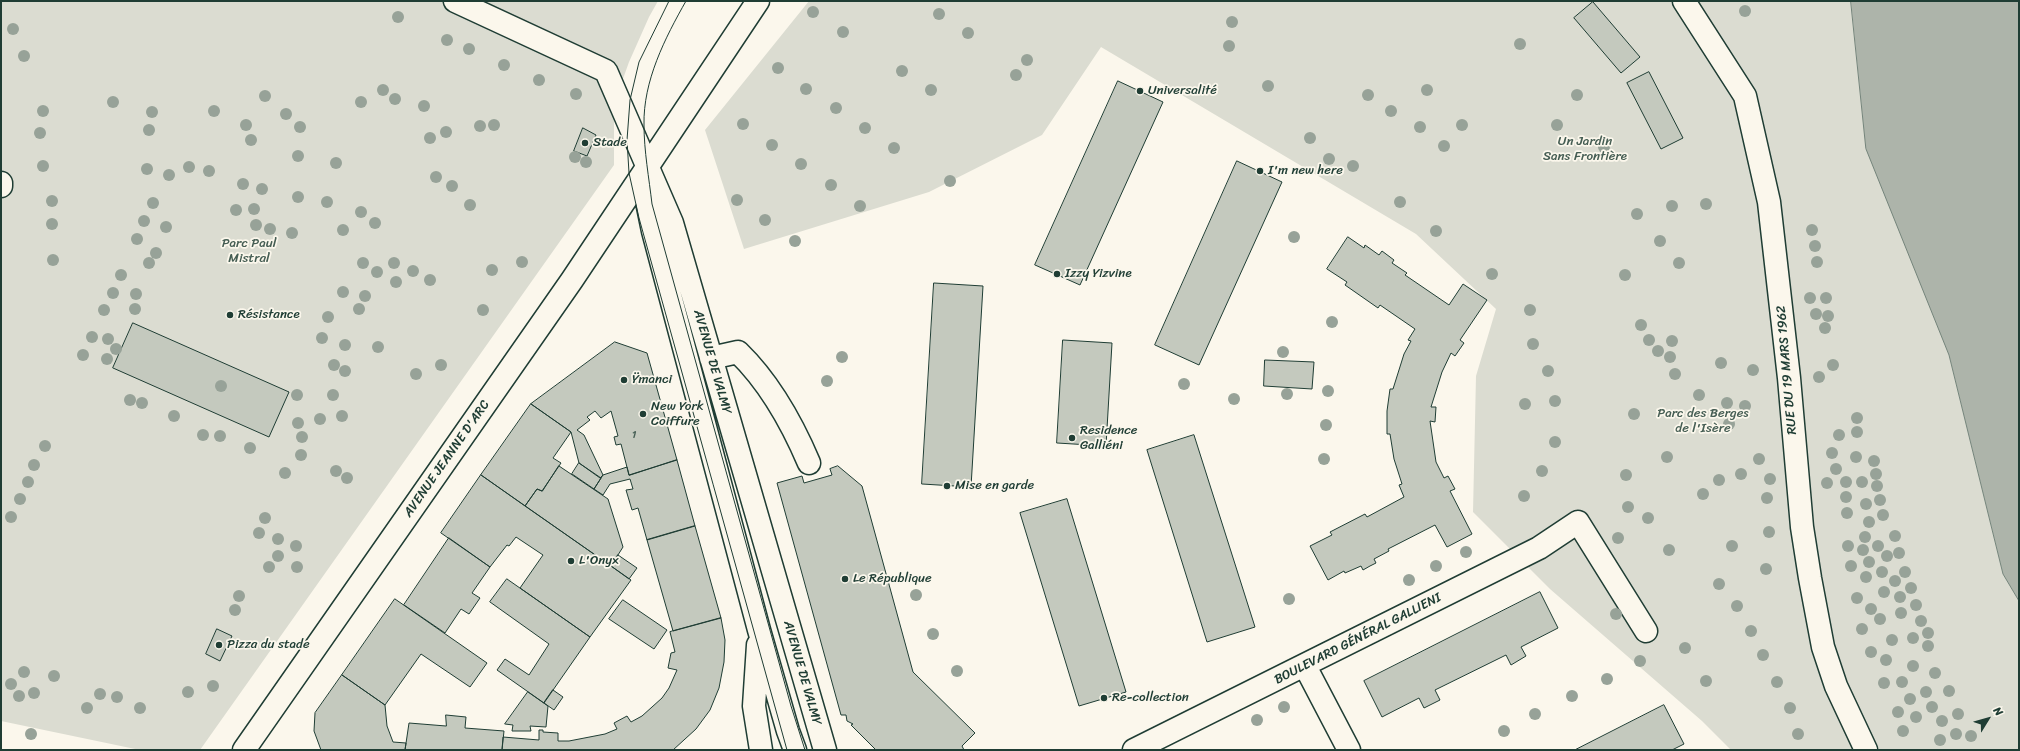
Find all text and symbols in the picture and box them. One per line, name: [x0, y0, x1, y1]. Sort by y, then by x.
place label: Universalité: [1148, 83, 1217, 99]
marker: Universalité: [1135, 86, 1145, 96]
park label: Un Jardin Sans Frontière: [1543, 134, 1627, 165]
place label: Stade: [593, 135, 627, 151]
marker: Stade: [580, 138, 590, 148]
place label: I'm new here: [1268, 163, 1343, 179]
marker: I'm new here: [1255, 166, 1265, 176]
park label: Parc Paul Mistral: [222, 236, 276, 267]
place label: Izzy Yizvine: [1065, 266, 1132, 282]
marker: Izzy Yizvine: [1052, 269, 1062, 279]
street label: RUE DU 19 MARS 1962: [1774, 305, 1800, 435]
place label: Résistance: [238, 307, 300, 323]
street label: AVENUE DE VALMY: [690, 308, 734, 416]
marker: Résistance: [225, 310, 235, 320]
place label: Ÿmanci: [632, 372, 672, 388]
marker: Ÿmanci: [619, 375, 629, 385]
street label: AVENUE JEANNE D'ARC: [401, 398, 493, 520]
place label: New York Coiffure: [651, 399, 704, 430]
park label: Parc des Berges de l'Isère: [1657, 406, 1749, 437]
marker: New York Coiffure: [638, 409, 648, 419]
place label: Residence Galliéni: [1080, 423, 1137, 454]
house number: 1: [632, 428, 636, 442]
marker: Residence Galliéni: [1067, 433, 1077, 443]
place label: Mise en garde: [955, 478, 1034, 494]
marker: Mise en garde: [942, 481, 952, 491]
place label: L'Onyx: [579, 553, 619, 569]
marker: L'Onyx: [566, 556, 576, 566]
place label: Le République: [853, 571, 932, 587]
marker: Le République: [840, 574, 850, 584]
street label: BOULEVARD GÉNÉRAL GALLIENI: [1272, 590, 1444, 688]
street label: AVENUE DE VALMY: [780, 619, 824, 727]
place label: Pizza du stade: [227, 637, 310, 653]
marker: Pizza du stade: [214, 640, 224, 650]
place label: Re-collection: [1112, 690, 1189, 706]
marker: Re-collection: [1099, 693, 1109, 703]
north arrow: [1968, 699, 2008, 739]
text: N: [1988, 703, 2008, 720]

